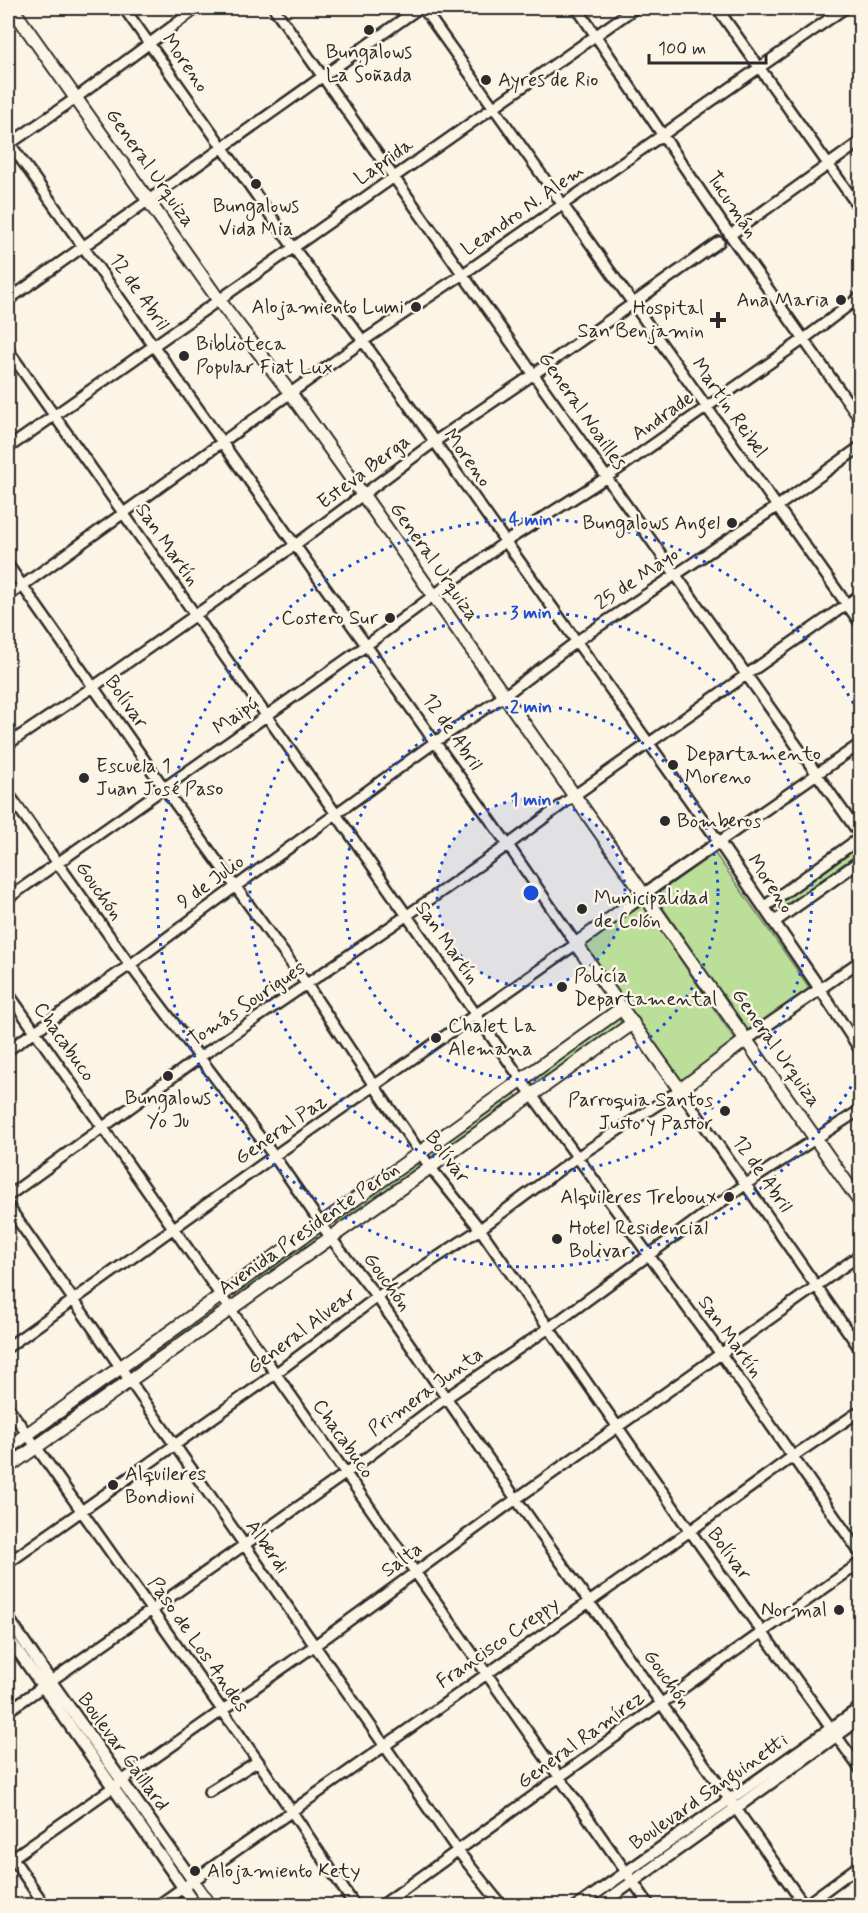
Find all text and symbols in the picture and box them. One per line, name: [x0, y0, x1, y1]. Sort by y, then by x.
marker: Bungalows La Soñada: [362, 23, 376, 37]
scale bar: [649, 27, 766, 65]
street label: Moreno: [155, 28, 215, 98]
text: 100 m: [658, 37, 706, 61]
place label: Bungalows La Soñada: [326, 39, 412, 89]
place label: Ayres de Rio: [498, 67, 598, 94]
marker: Ayres de Rio: [479, 73, 493, 87]
street label: General Urquiza: [99, 103, 201, 233]
street label: Laprida: [349, 131, 420, 192]
street label: Leandro N. Alem: [456, 158, 590, 262]
street label: Tucumán: [700, 166, 764, 244]
marker: Bungalows Vida Mia: [249, 177, 263, 191]
place label: Bungalows Vida Mia: [213, 193, 299, 243]
street label: 12 de Abril: [103, 248, 175, 336]
place label: Ana Maria: [736, 287, 829, 314]
marker: Ana Maria: [834, 293, 848, 307]
place label: Alojamiento Lumi: [252, 294, 404, 321]
place label: Hospital San Benjamin: [578, 295, 704, 345]
marker: Alojamiento Lumi: [409, 300, 423, 314]
marker: Hospital San Benjamin: [709, 311, 727, 329]
place label: Biblioteca Popular Fiat Lux: [196, 331, 333, 381]
street label: General Noailles: [531, 347, 633, 475]
marker: Biblioteca Popular Fiat Lux: [177, 349, 191, 363]
street label: Martín Reibel: [685, 353, 773, 463]
street label: Andrade: [626, 385, 700, 447]
street label: Moreno: [437, 423, 497, 493]
street label: Esteva Berga: [312, 428, 416, 516]
street label: General Urquiza: [383, 497, 485, 627]
street label: San Martín: [129, 498, 205, 592]
text: 4 min: [509, 508, 553, 532]
place label: Bungalows Angel: [583, 510, 720, 539]
marker: Bungalows Angel: [725, 516, 739, 530]
street label: 25 de Mayo: [590, 541, 684, 617]
text: 3 min: [510, 601, 552, 625]
place label: Costero Sur: [281, 605, 379, 632]
marker: Costero Sur: [383, 611, 397, 625]
street label: Bolívar: [98, 670, 155, 735]
street label: 12 de Abril: [416, 688, 488, 776]
street label: Maipú: [208, 691, 264, 741]
text: 2 min: [510, 695, 552, 719]
place label: Departamento Moreno: [685, 741, 821, 791]
place label: Escuela 1 Juan José Paso: [96, 753, 223, 803]
marker: Departamento Moreno: [666, 758, 680, 772]
marker: Escuela 1 Juan José Paso: [77, 771, 91, 785]
text: 1 min: [510, 788, 552, 812]
place label: Bomberos: [677, 808, 762, 835]
marker: Bomberos: [658, 814, 672, 828]
street label: 9 de Julio: [172, 849, 250, 915]
street label: Moreno: [740, 849, 800, 919]
street label: Gouchón: [69, 856, 129, 926]
centre of rings: [521, 883, 541, 903]
place label: Municipalidad de Colón: [594, 885, 708, 935]
street label: San Martín: [409, 896, 485, 990]
marker: Municipalidad de Colón: [575, 902, 589, 916]
street label: Tomás Sourigues: [183, 955, 311, 1053]
place label: Policía Departamental: [574, 963, 717, 1013]
marker: Policía Departamental: [555, 980, 569, 994]
street label: General Urquiza: [725, 983, 827, 1113]
street label: Chacabuco: [27, 997, 101, 1087]
place label: Chalet La Alemana: [448, 1013, 537, 1063]
marker: Chalet La Alemana: [429, 1031, 443, 1045]
marker: Bungalows Yo Ju: [161, 1069, 175, 1083]
place label: Bungalows Yo Ju: [125, 1085, 211, 1135]
place label: Parroquia Santos Justo y Pastor: [568, 1087, 713, 1137]
street label: General Paz: [230, 1088, 332, 1172]
marker: Parroquia Santos Justo y Pastor: [718, 1104, 732, 1118]
street label: Bolívar: [418, 1125, 476, 1189]
street label: 12 de Abril: [726, 1130, 798, 1218]
street label: Avenida Presidente Perón: [213, 1156, 405, 1302]
place label: Alquileres Treboux: [560, 1184, 717, 1211]
marker: Alquileres Treboux: [722, 1190, 736, 1204]
place label: Hotel Residencial Bolivar: [569, 1215, 708, 1265]
marker: Hotel Residencial Bolivar: [550, 1232, 564, 1246]
street label: Gouchón: [356, 1247, 418, 1317]
street label: General Alvear: [242, 1281, 362, 1381]
street label: San Martín: [691, 1290, 769, 1384]
street label: Primera Junta: [363, 1341, 489, 1443]
street label: Chacabuco: [306, 1394, 380, 1484]
place label: Alquileres Bondioni: [125, 1461, 206, 1511]
marker: Alquileres Bondioni: [106, 1478, 120, 1492]
street label: Alberdi: [239, 1515, 295, 1579]
street label: Bolívar: [701, 1522, 758, 1587]
street label: Salta: [376, 1536, 428, 1584]
street label: Paso de Los Andes: [141, 1572, 255, 1718]
street label: Francisco Creppy: [431, 1591, 565, 1695]
place label: Normal: [761, 1597, 827, 1624]
marker: Normal: [832, 1603, 846, 1617]
street label: Gouchón: [636, 1644, 698, 1714]
street label: General Ramírez: [512, 1684, 650, 1795]
street label: Boulevar Gaillard: [71, 1687, 175, 1817]
street label: Boulevard Sanguinetti: [624, 1727, 795, 1859]
place label: Alojamiento Kety: [207, 1858, 361, 1885]
marker: Alojamiento Kety: [188, 1864, 202, 1878]

